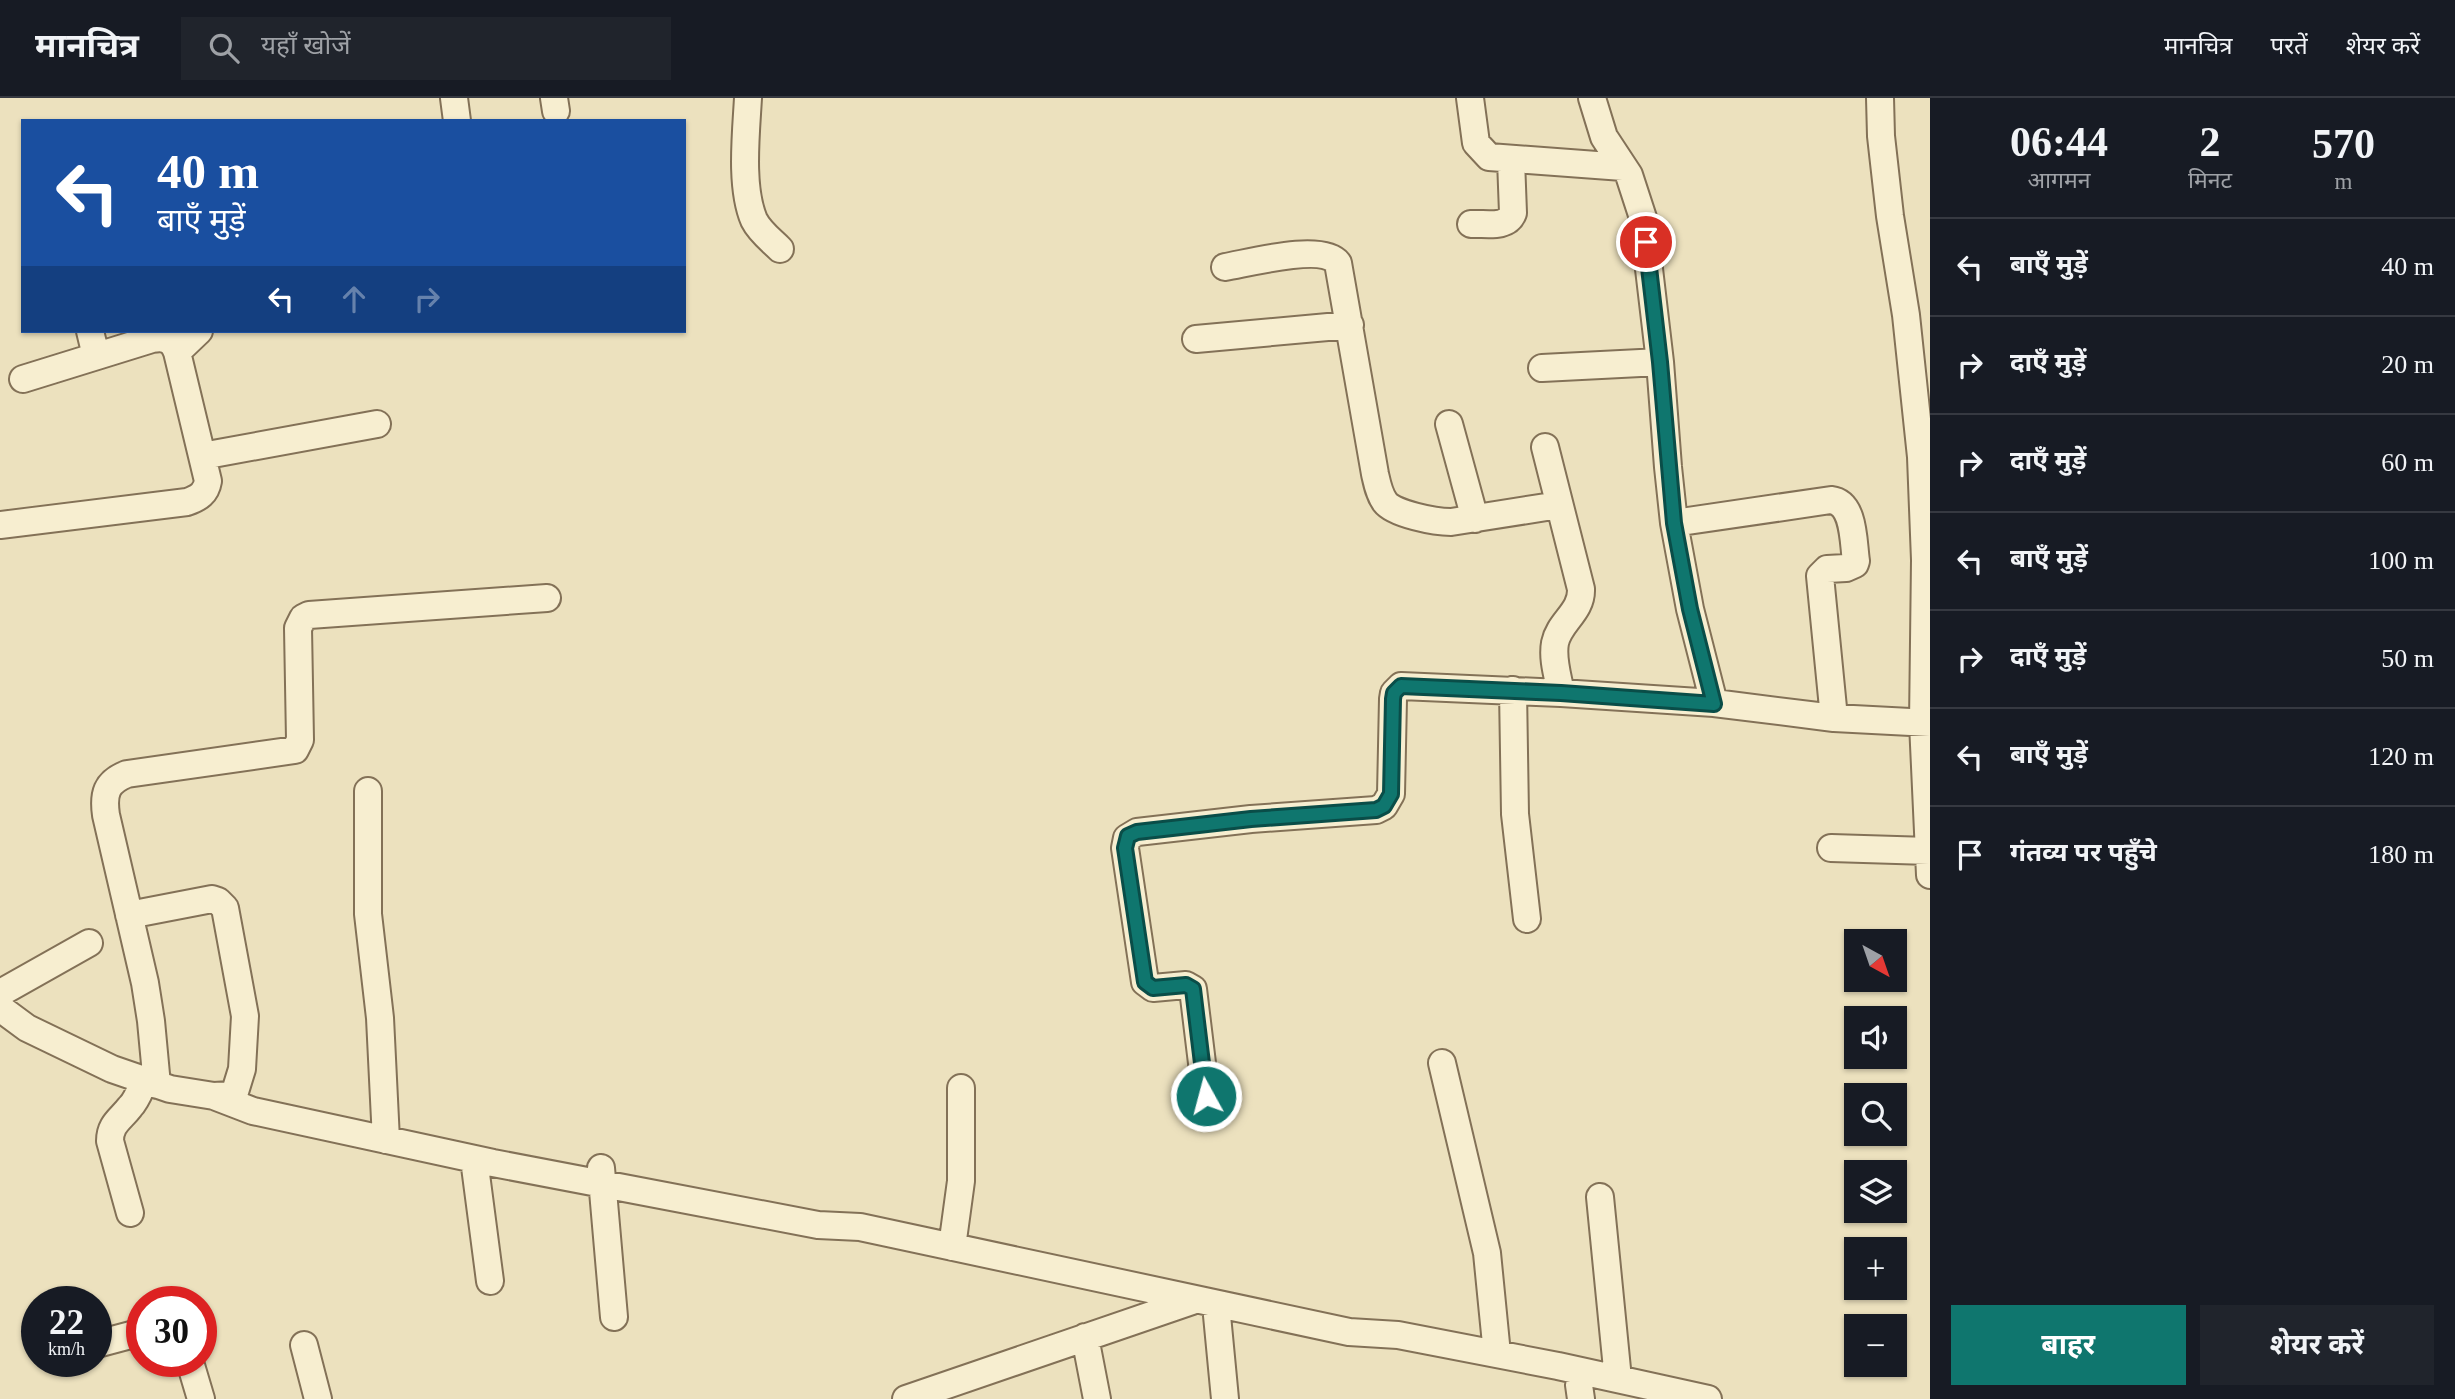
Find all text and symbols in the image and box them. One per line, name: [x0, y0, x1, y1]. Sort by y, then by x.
search box: [181, 17, 671, 80]
text: मानचित्र: [35, 28, 139, 64]
icon: search: [205, 29, 243, 67]
text: यहाँ खोजें: [261, 31, 350, 60]
text: मानचित्र: [2164, 33, 2233, 59]
text: परतें: [2271, 33, 2308, 59]
text: शेयर करें: [2346, 33, 2420, 59]
text: 06:44: [2010, 119, 2108, 165]
text: 2: [2199, 119, 2220, 165]
text: 570: [2312, 121, 2375, 167]
text: 40 m: [157, 144, 259, 199]
icon: left: [42, 147, 133, 238]
text: आगमन: [2027, 168, 2090, 193]
text: मिनट: [2188, 168, 2232, 193]
text: m: [2335, 169, 2352, 194]
text: बाएँ मुड़ें: [157, 202, 246, 238]
pin: [1616, 212, 1676, 272]
icon: arrive: [1627, 223, 1665, 261]
icon: left: [1951, 248, 1989, 286]
text: बाएँ मुड़ें: [2010, 250, 2088, 279]
text: 40 m: [2381, 252, 2434, 281]
icon: left: [262, 280, 300, 318]
icon: ahead: [335, 280, 373, 318]
icon: right: [408, 280, 446, 318]
icon: right: [1951, 346, 1989, 384]
text: दाएँ मुड़ें: [2010, 348, 2086, 377]
text: 20 m: [2381, 350, 2434, 379]
icon: right: [1951, 444, 1989, 482]
text: दाएँ मुड़ें: [2010, 446, 2086, 475]
text: 60 m: [2381, 448, 2434, 477]
icon: left: [1951, 542, 1989, 580]
text: बाएँ मुड़ें: [2010, 544, 2088, 573]
text: 100 m: [2368, 546, 2434, 575]
icon: right: [1951, 640, 1989, 678]
text: दाएँ मुड़ें: [2010, 642, 2086, 671]
text: 50 m: [2381, 644, 2434, 673]
icon: left: [1951, 738, 1989, 776]
text: बाएँ मुड़ें: [2010, 740, 2088, 769]
text: 120 m: [2368, 742, 2434, 771]
icon: arrive: [1951, 836, 1989, 874]
text: गंतव्य पर पहुँचे: [2010, 838, 2157, 867]
text: 180 m: [2368, 840, 2434, 869]
north arrow: [1844, 929, 1908, 992]
map controls: [1844, 929, 1907, 1377]
button: sound: [1844, 1006, 1907, 1069]
position arrow: [1169, 1059, 1243, 1133]
button: search: [1844, 1083, 1907, 1146]
button: layers: [1844, 1160, 1907, 1223]
button: +: [1844, 1237, 1907, 1300]
speed limit sign: 30: [126, 1286, 217, 1377]
text: 22: [49, 1303, 84, 1342]
button: बाहर: [1951, 1305, 2186, 1385]
button: शेयर करें: [2200, 1305, 2434, 1385]
button: −: [1844, 1314, 1907, 1377]
text: km/h: [48, 1339, 85, 1359]

